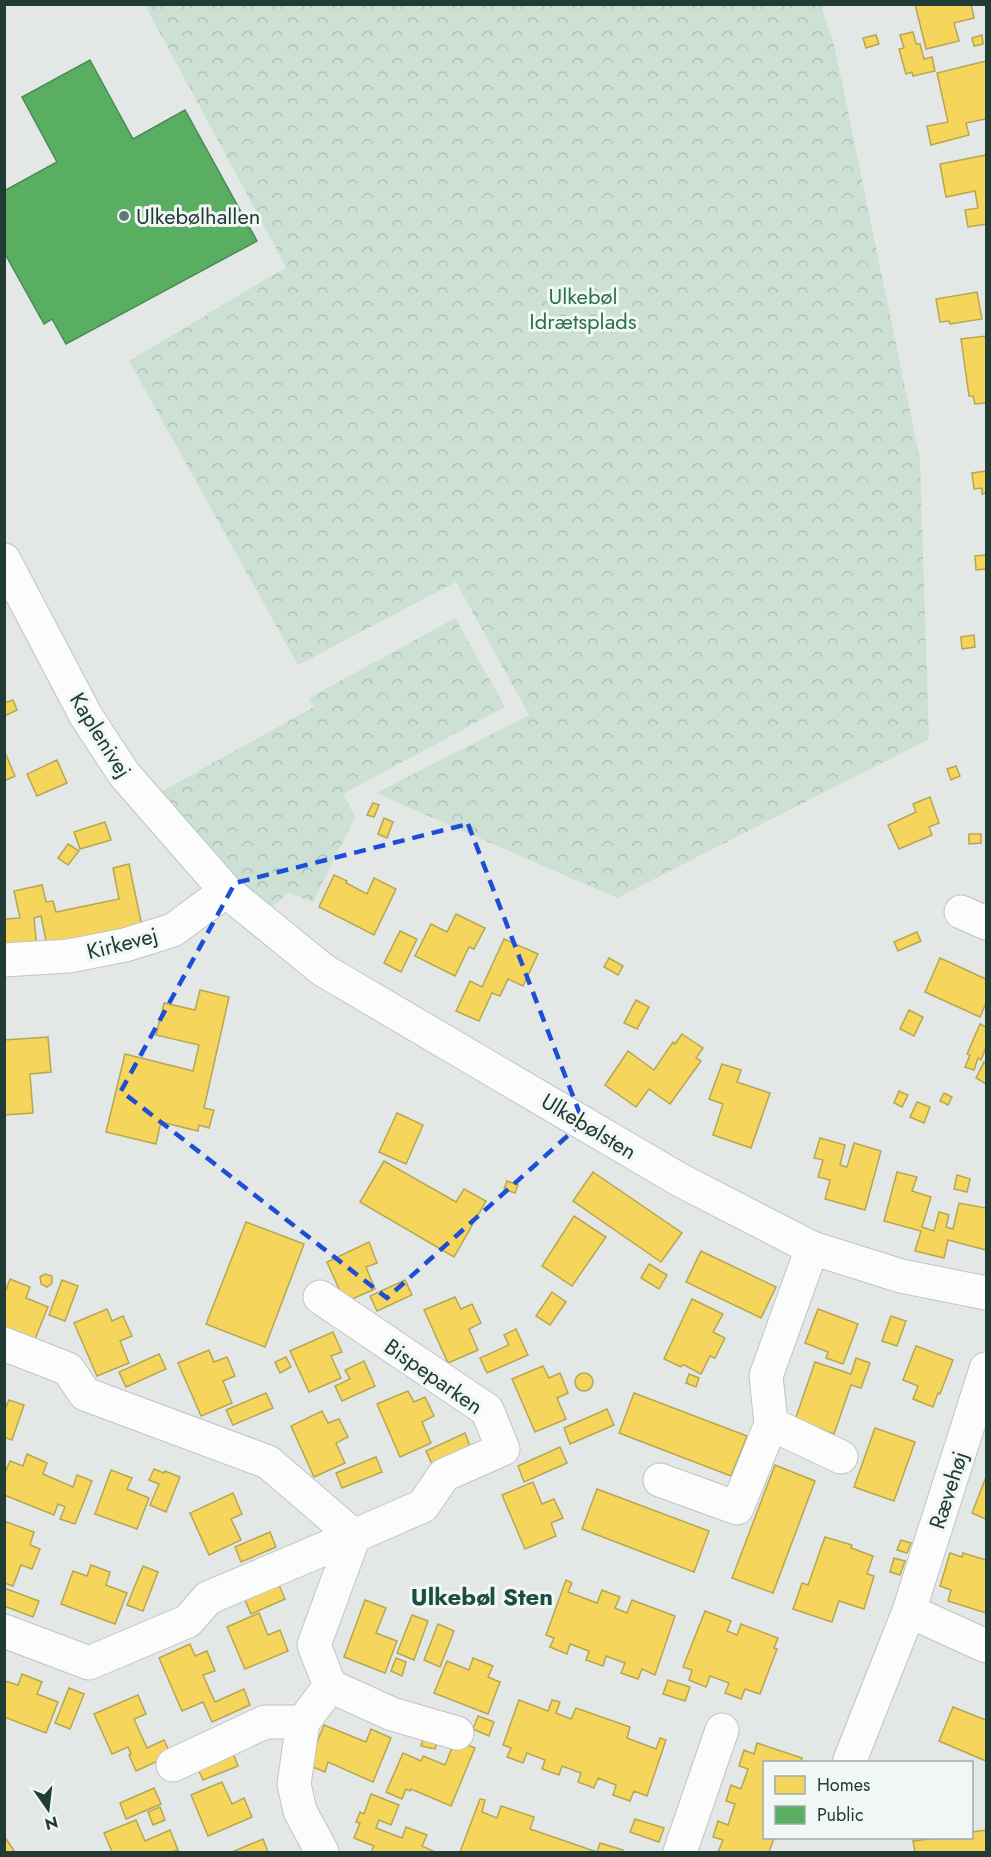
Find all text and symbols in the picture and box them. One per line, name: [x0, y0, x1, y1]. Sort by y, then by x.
place label: Ulkebølhallen: [136, 200, 260, 232]
marker: Ulkebølhallen: [117, 209, 131, 223]
park label: Ulkebøl Idrætsplads: [529, 280, 637, 337]
street label: Kaplenivej: [62, 686, 140, 784]
street label: Kirkevej: [83, 919, 161, 967]
street label: Ulkebølsten: [535, 1085, 643, 1167]
street label: Bispeparken: [378, 1330, 490, 1422]
street label: Rævehøj: [920, 1447, 976, 1533]
district label: Ulkebøl Sten: [411, 1579, 553, 1614]
legend: [763, 1761, 973, 1839]
text: Homes: [817, 1772, 870, 1798]
north arrow: [18, 1779, 78, 1839]
text: Public: [817, 1802, 864, 1828]
text: N: [43, 1810, 60, 1836]

